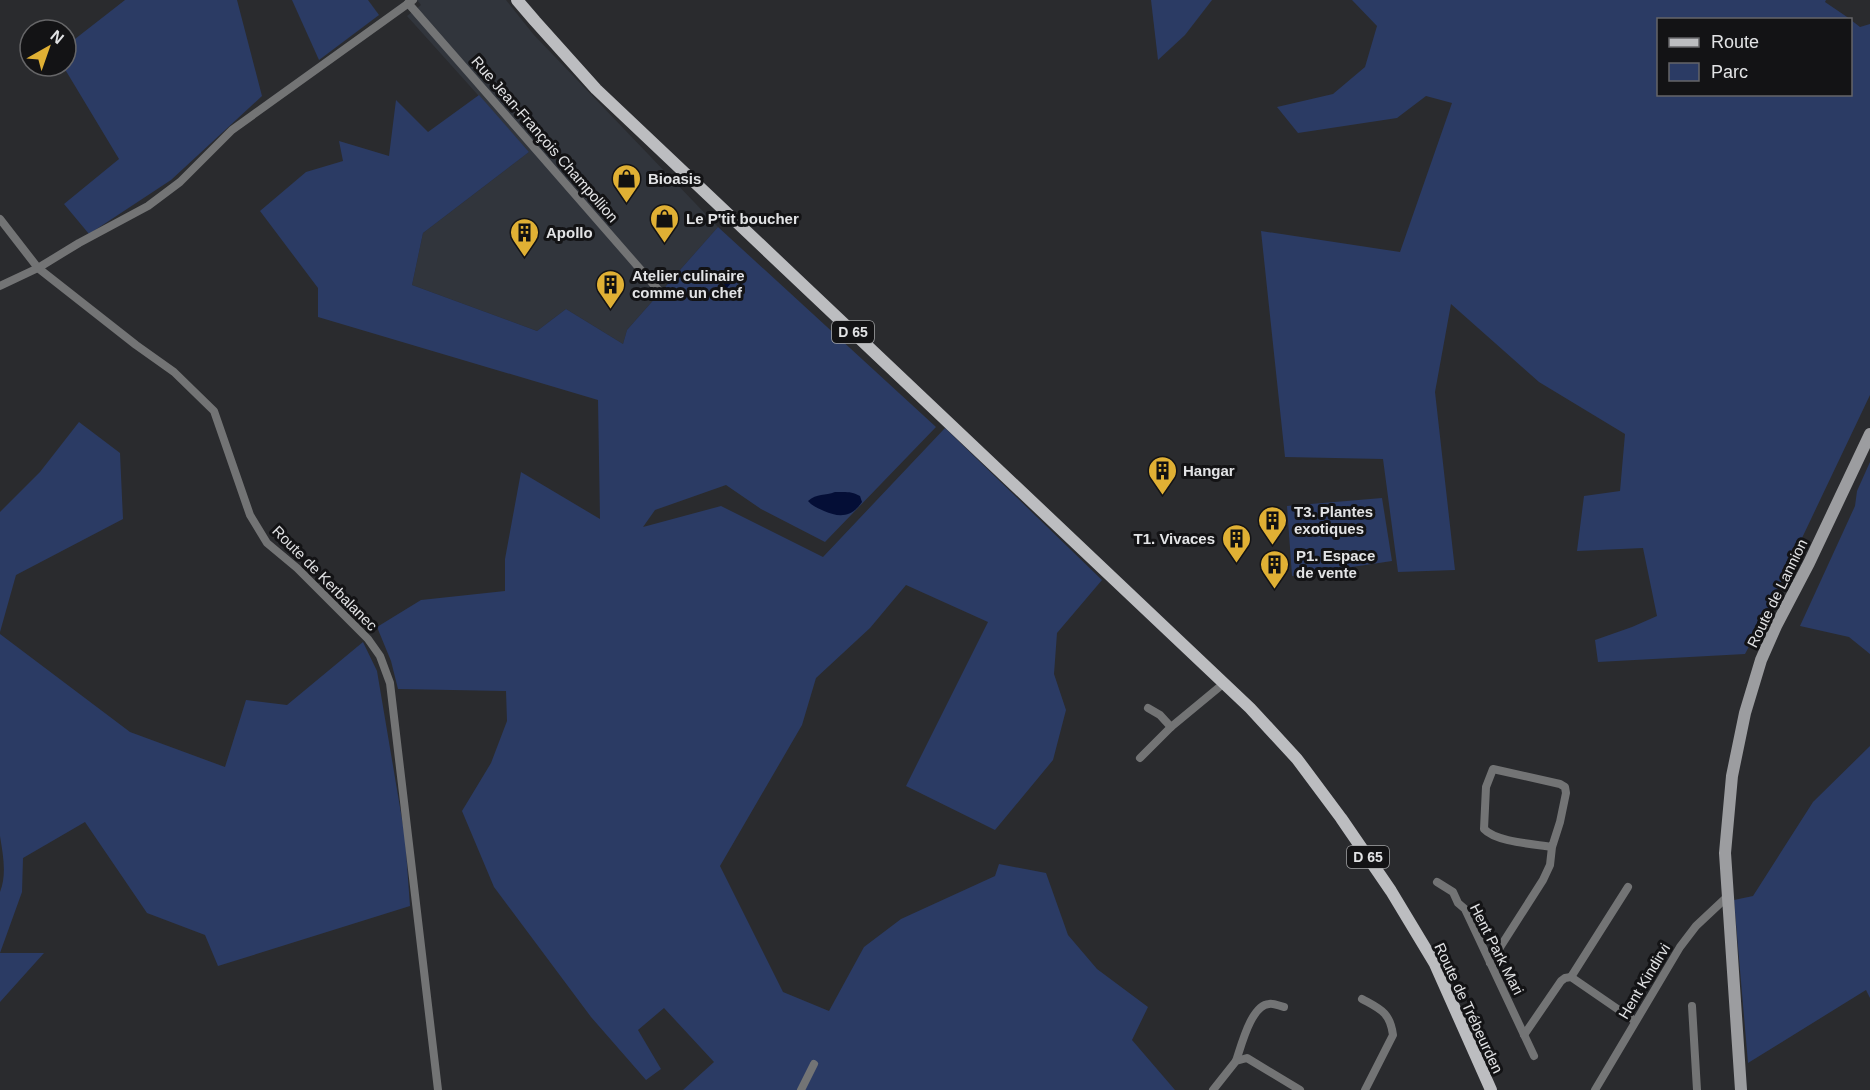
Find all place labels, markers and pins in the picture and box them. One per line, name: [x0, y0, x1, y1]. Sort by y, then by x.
shop icon: Bioasis: [611, 162, 643, 204]
place label: Bioasis: [648, 170, 701, 187]
shop icon: Le P'tit boucher: [649, 202, 681, 244]
place label: Le P'tit boucher: [686, 210, 799, 227]
building icon: Apollo: [509, 216, 541, 258]
place label: Apollo: [546, 224, 593, 241]
place label: Atelier culinaire comme un chef: [632, 267, 745, 301]
building icon: Atelier culinaire comme un chef: [595, 268, 627, 310]
building icon: Hangar: [1146, 454, 1178, 496]
place label: Hangar: [1183, 462, 1235, 479]
place label: T3. Plantes exotiques: [1294, 503, 1373, 537]
building icon: T3. Plantes exotiques: [1257, 504, 1289, 546]
building icon: T1. Vivaces: [1220, 522, 1252, 564]
place label: T1. Vivaces: [1134, 530, 1215, 547]
place label: P1. Espace de vente: [1296, 547, 1375, 581]
building icon: P1. Espace de vente: [1259, 548, 1291, 590]

